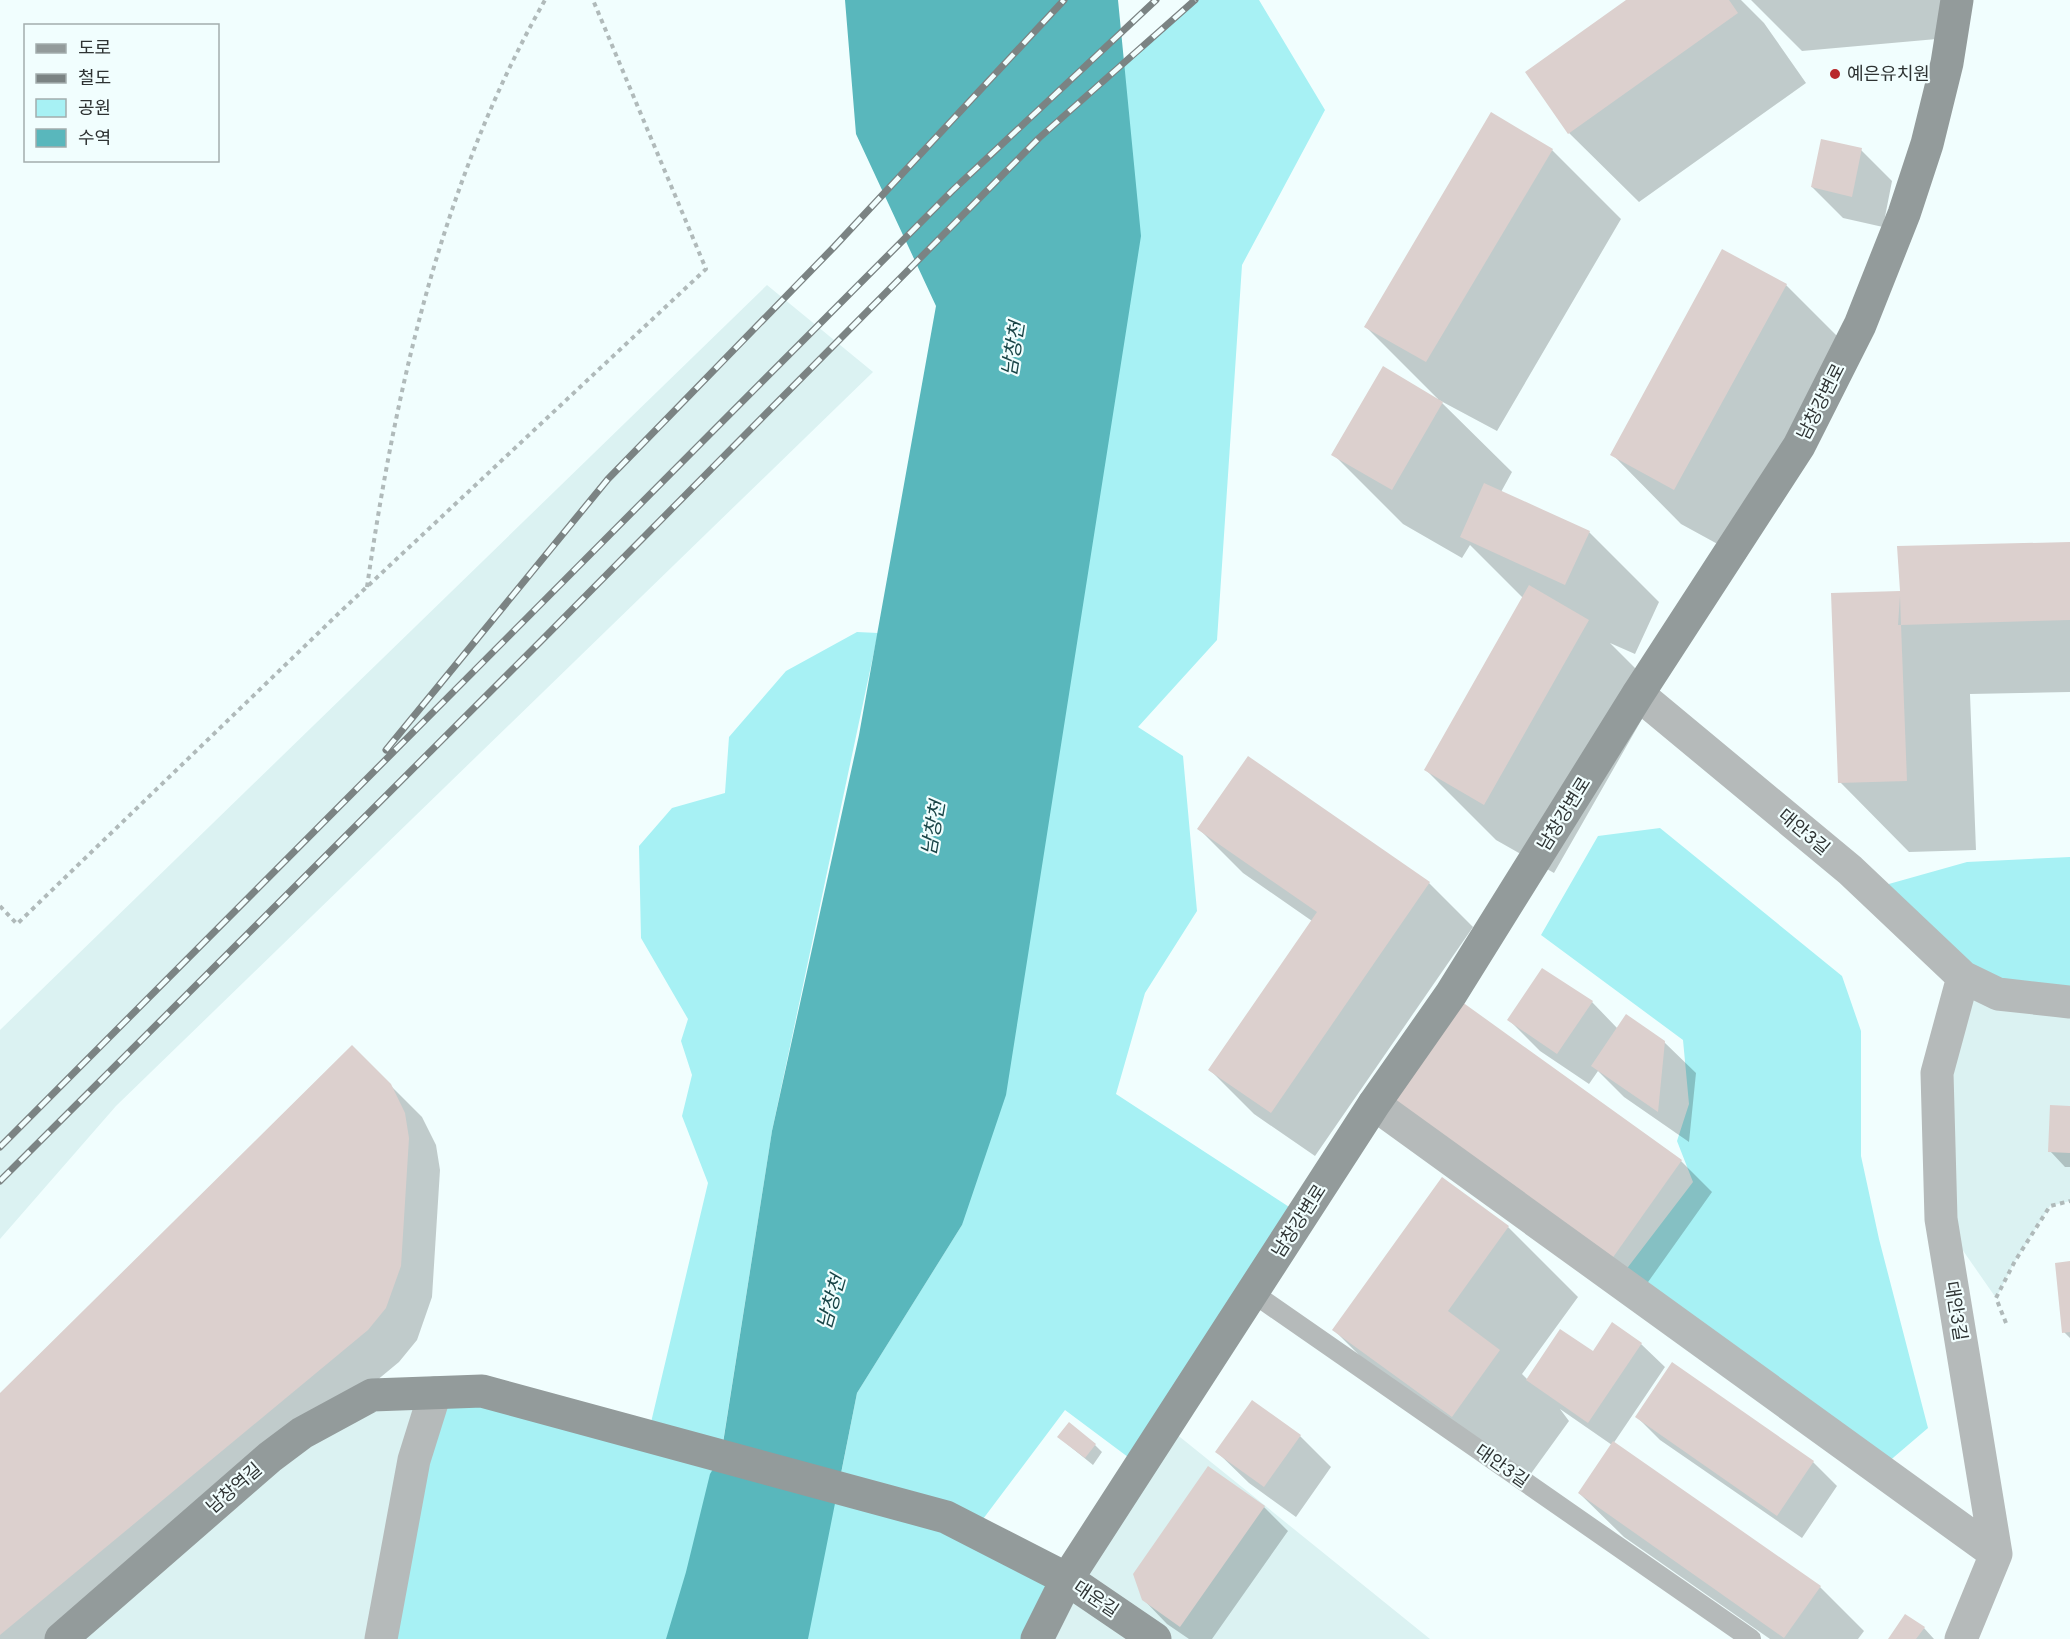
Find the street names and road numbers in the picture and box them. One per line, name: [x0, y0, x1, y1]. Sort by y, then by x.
street label: 남창강변로: [1792, 360, 1850, 444]
street label: 남창강변로: [1532, 773, 1596, 855]
street label: 대안3길: [1773, 803, 1835, 861]
street label: 남창강변로: [1266, 1180, 1332, 1262]
street label: 대안3길: [1939, 1279, 1973, 1343]
street label: 대안3길: [1470, 1439, 1534, 1493]
street label: 남창역길: [201, 1457, 267, 1519]
street label: 대운길: [1069, 1575, 1123, 1623]

